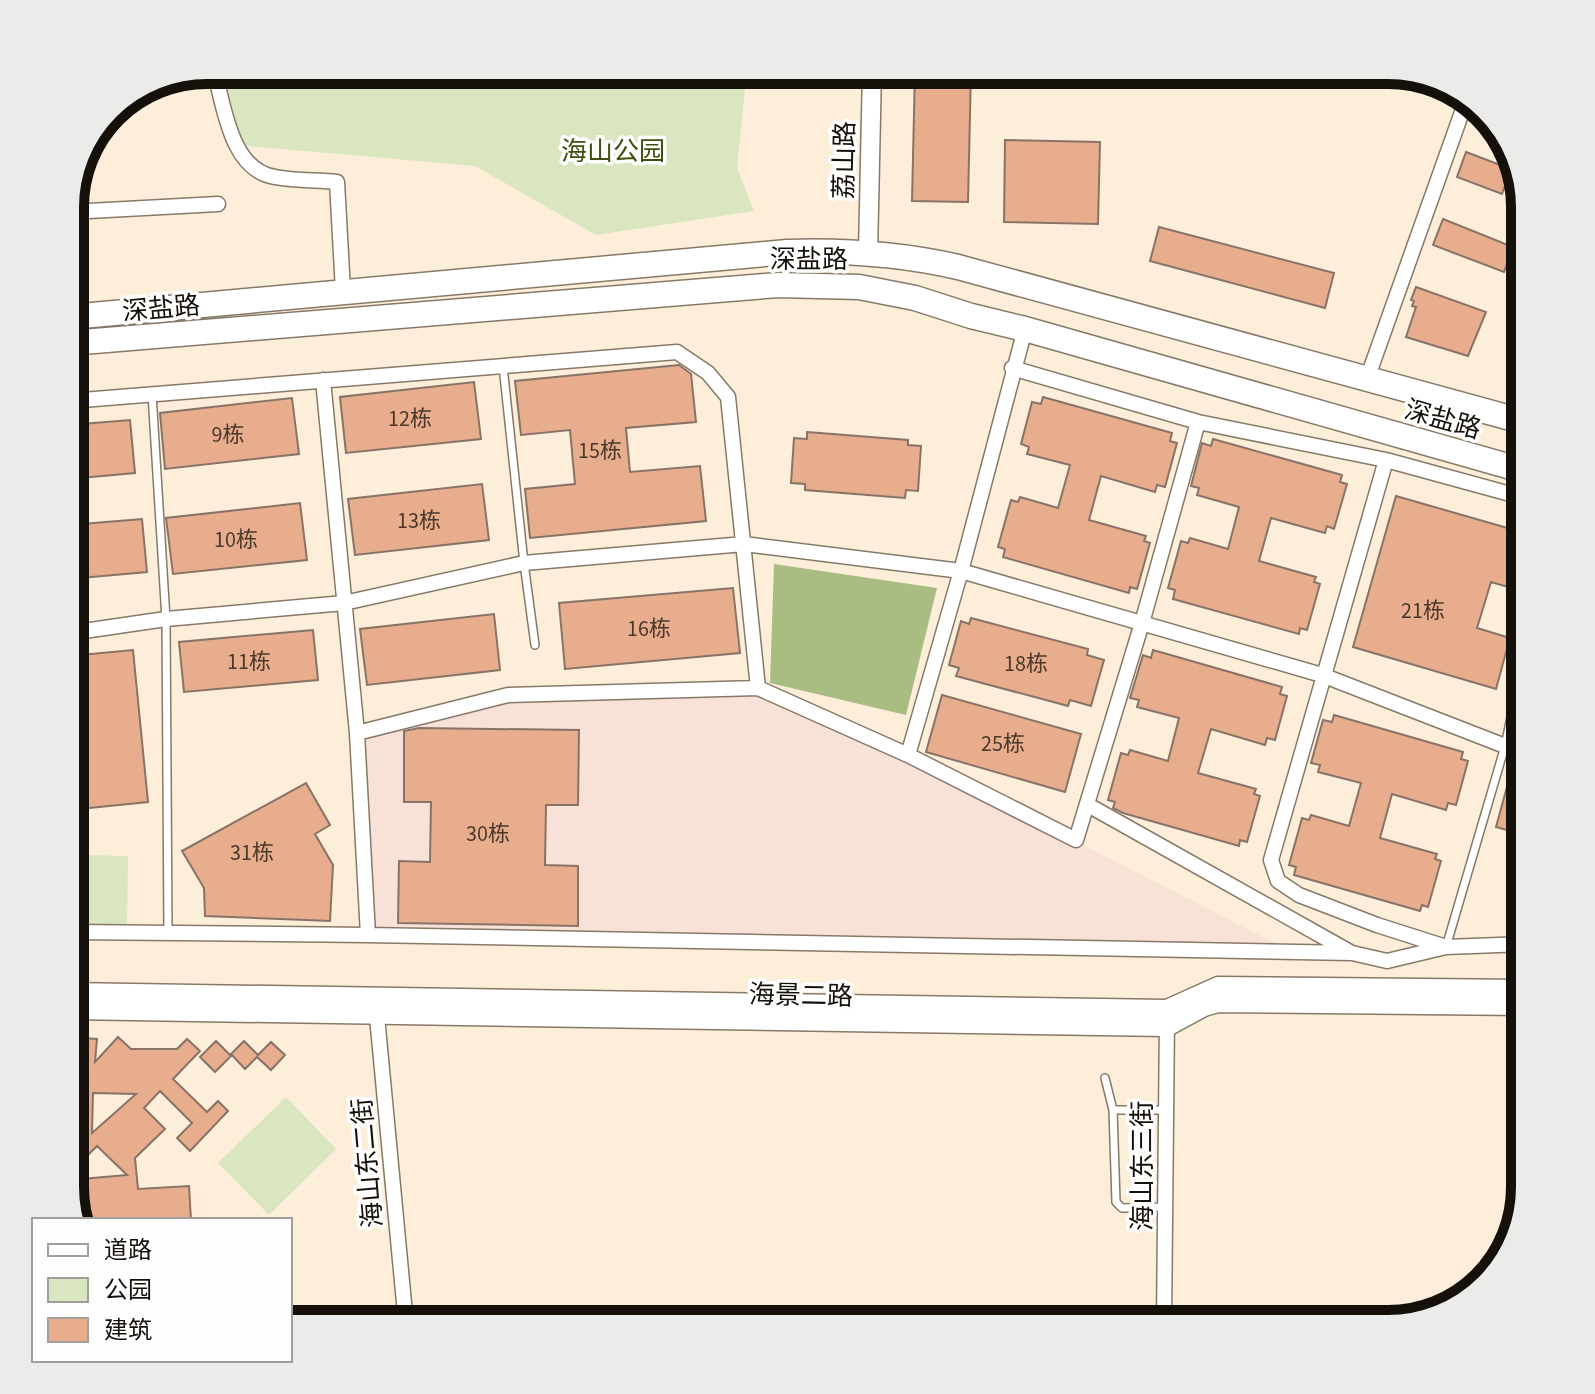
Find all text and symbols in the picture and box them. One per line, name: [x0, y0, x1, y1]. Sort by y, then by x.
street label: 荔山路: [825, 121, 864, 199]
park label: 海山公园: [561, 133, 665, 170]
street label: 深盐路: [770, 241, 848, 278]
street label: 深盐路: [121, 287, 202, 330]
street label: 深盐路: [1400, 391, 1485, 448]
house number: 12栋: [388, 403, 432, 435]
house number: 9栋: [212, 419, 244, 451]
house number: 15栋: [578, 435, 622, 467]
house number: 13栋: [397, 505, 441, 537]
house number: 10栋: [214, 524, 258, 556]
house number: 21栋: [1401, 595, 1445, 627]
house number: 16栋: [627, 613, 671, 645]
house number: 11栋: [227, 646, 271, 678]
house number: 18栋: [1004, 648, 1048, 680]
house number: 25栋: [981, 728, 1025, 760]
house number: 30栋: [466, 818, 510, 850]
house number: 31栋: [230, 837, 274, 869]
street label: 海景二路: [749, 976, 853, 1015]
street label: 海山东二街: [343, 1097, 392, 1229]
street label: 海山东三街: [1124, 1101, 1161, 1231]
legend: [32, 1218, 292, 1362]
text: 道路: [104, 1233, 152, 1268]
text: 公园: [104, 1273, 152, 1308]
text: 建筑: [104, 1313, 152, 1348]

